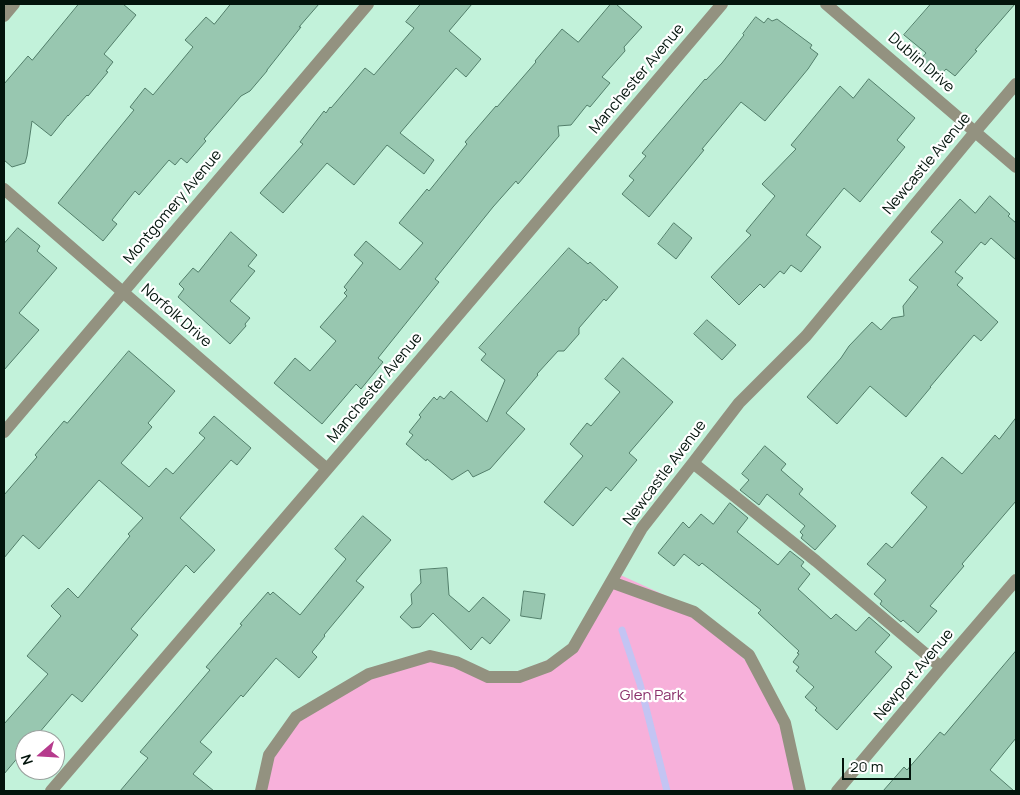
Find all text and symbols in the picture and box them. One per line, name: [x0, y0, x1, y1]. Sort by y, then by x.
street label: Manchester Avenue: [586, 20, 688, 138]
street label: Dublin Drive: [884, 29, 958, 97]
street label: Newcastle Avenue: [879, 110, 975, 218]
street label: Montgomery Avenue: [120, 146, 226, 268]
street label: Norfolk Drive: [137, 281, 215, 351]
street label: Manchester Avenue: [324, 329, 426, 447]
street label: Newcastle Avenue: [620, 417, 710, 529]
street label: Newport Avenue: [871, 626, 957, 724]
park label: Glen Park: [620, 687, 684, 705]
north arrow: [15, 730, 65, 780]
scale bar: [845, 748, 914, 780]
text: N: [16, 752, 37, 768]
text: 20 m: [850, 756, 883, 777]

